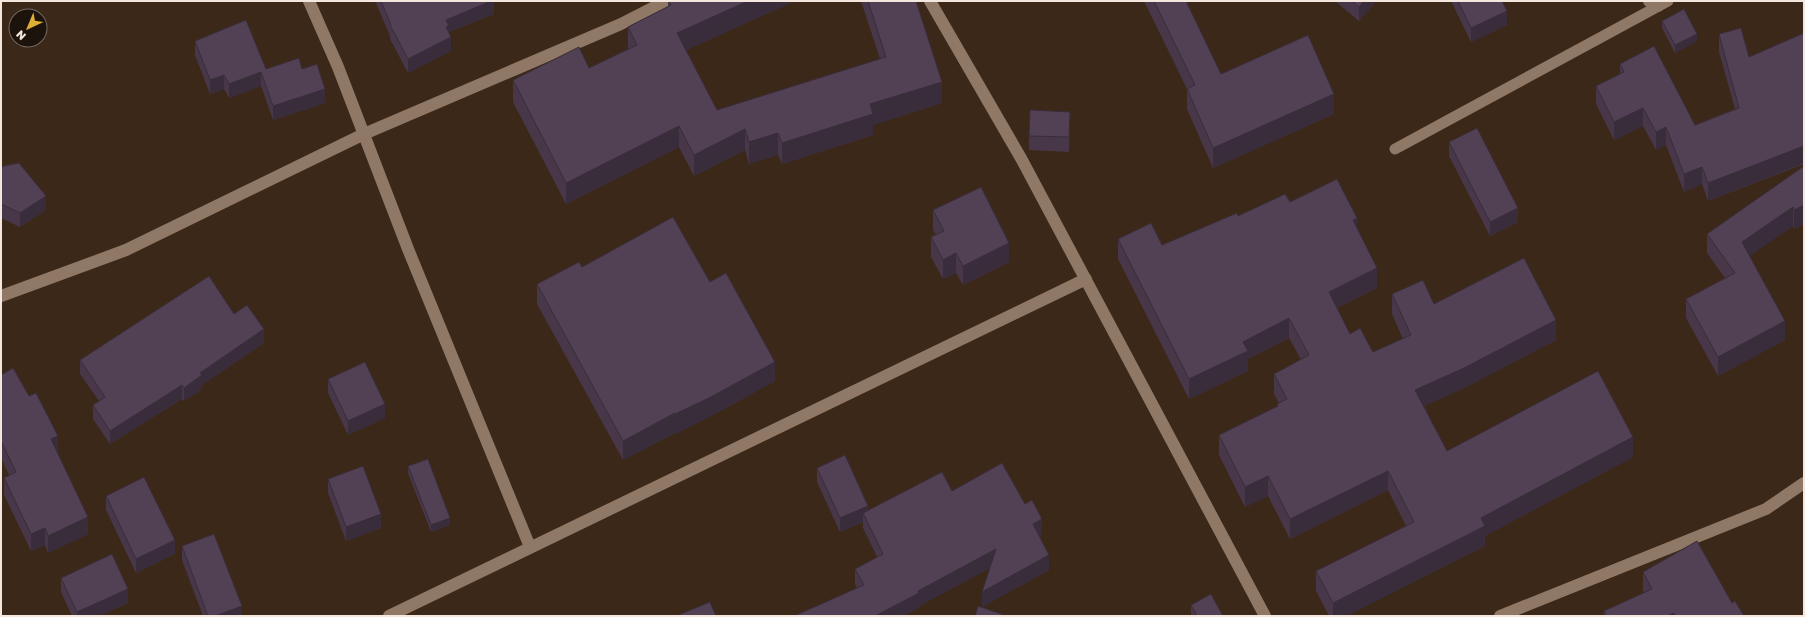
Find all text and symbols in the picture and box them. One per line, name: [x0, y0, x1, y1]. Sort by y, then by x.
north arrow: [8, 8, 48, 48]
text: N: [13, 28, 28, 43]

